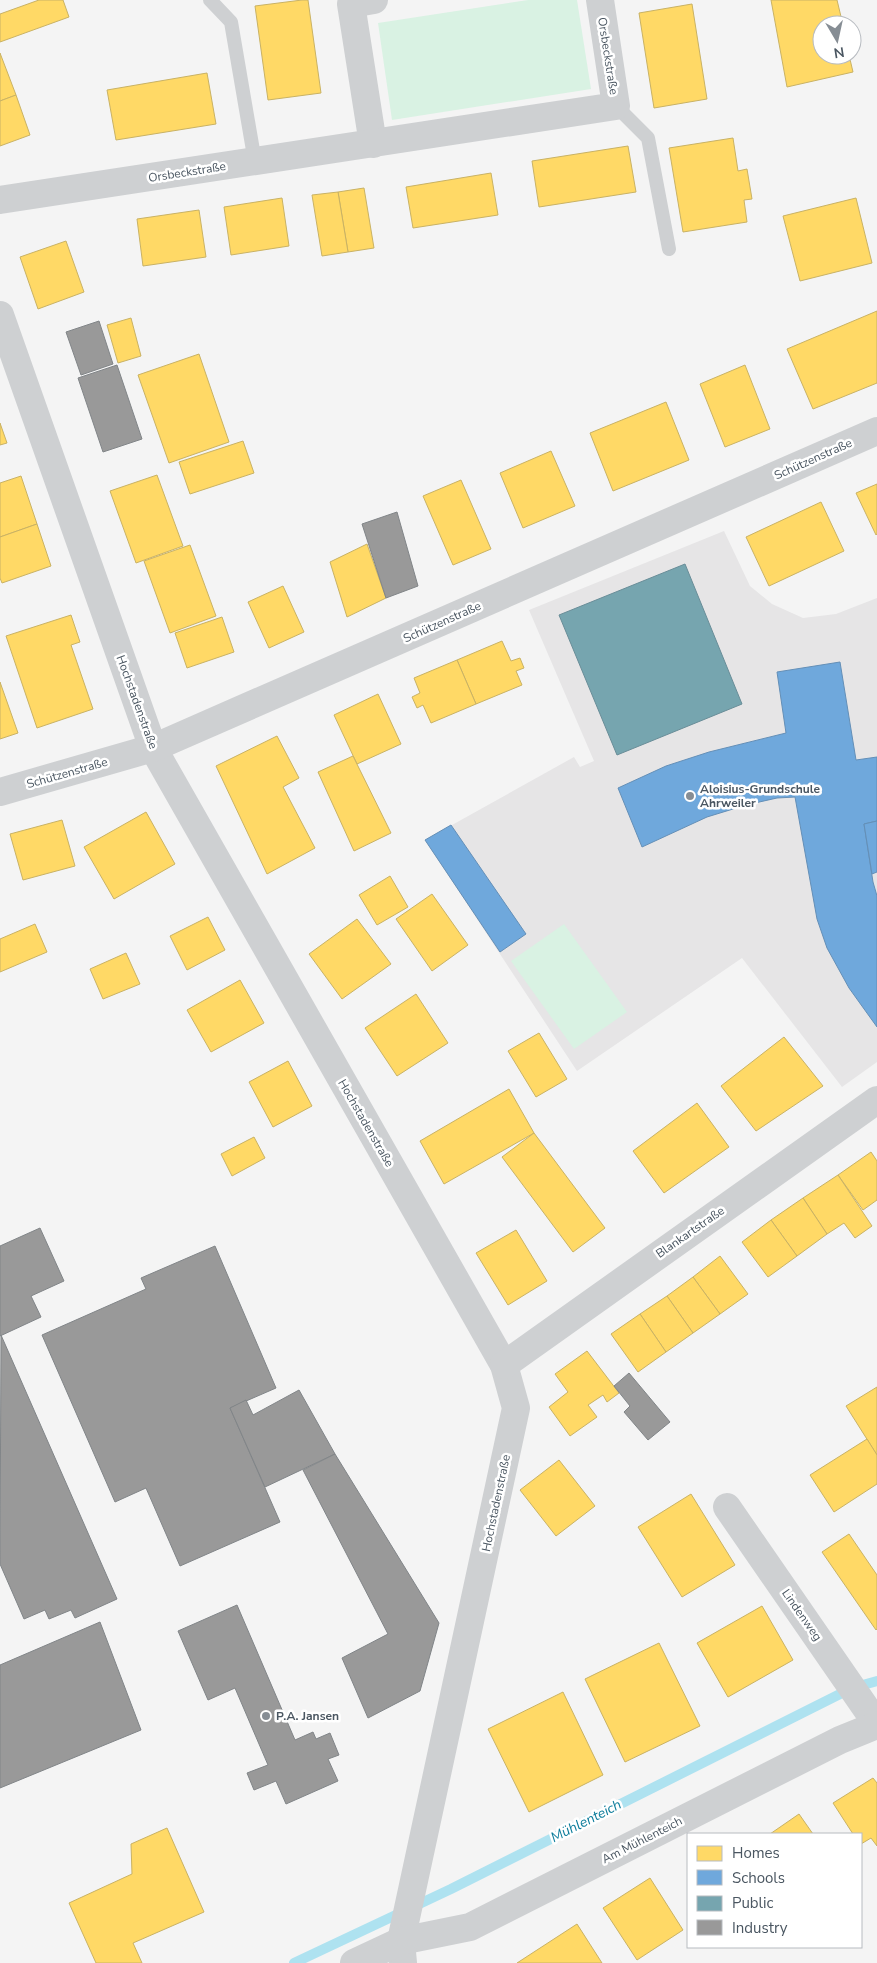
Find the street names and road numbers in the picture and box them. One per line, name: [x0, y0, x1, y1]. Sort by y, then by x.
street label: Orsbeckstraße: [594, 16, 622, 96]
street label: Orsbeckstraße: [147, 158, 227, 186]
street label: Schützenstraße: [772, 435, 854, 483]
street label: Schützenstraße: [401, 598, 483, 646]
street label: Hochstadenstraße: [113, 653, 161, 751]
street label: Schützenstraße: [25, 754, 109, 792]
street label: Hochstadenstraße: [334, 1076, 398, 1170]
street label: Blankartstraße: [653, 1202, 727, 1262]
street label: Hochstadenstraße: [478, 1453, 514, 1553]
street label: Lindenweg: [778, 1586, 826, 1644]
street label: Am Mühlenteich: [599, 1813, 685, 1867]

